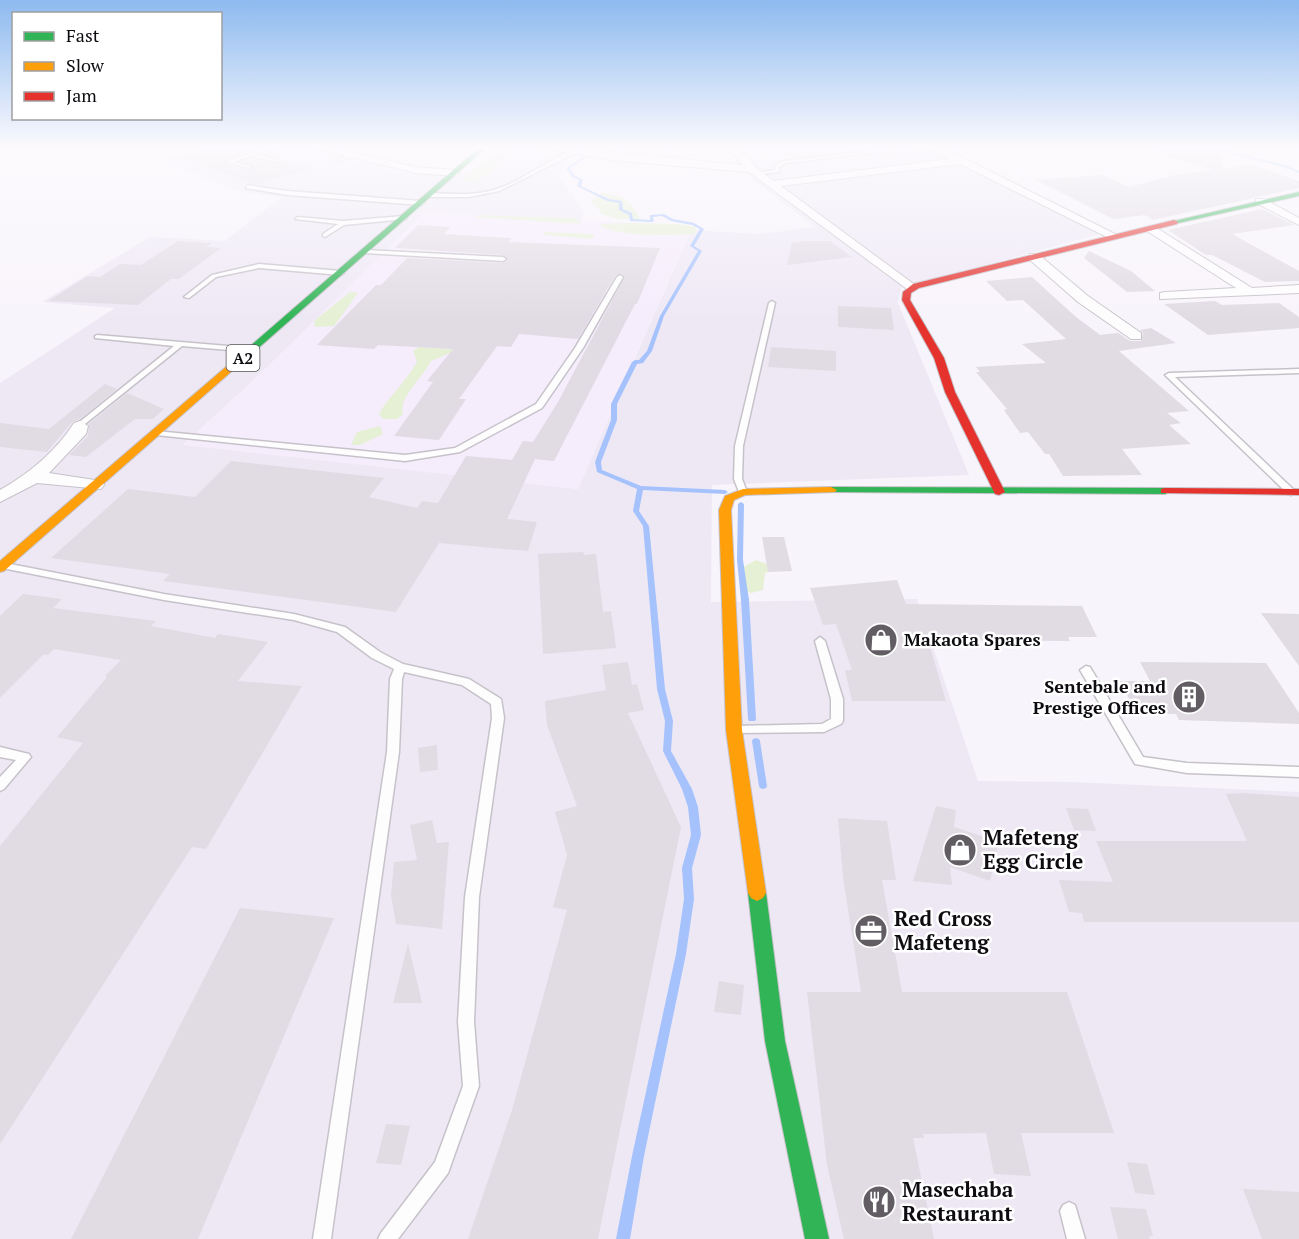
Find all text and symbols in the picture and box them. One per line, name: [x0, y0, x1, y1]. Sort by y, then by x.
legend: [12, 12, 222, 120]
text: Fast: [66, 23, 100, 47]
text: Slow: [66, 53, 105, 77]
text: Jam: [66, 83, 97, 107]
road number: A2: [226, 345, 260, 371]
shop icon: Makaota Spares: [863, 622, 899, 658]
place label: Makaota Spares: [904, 627, 1041, 651]
place label: Sentebale and Prestige Offices: [1033, 674, 1166, 719]
building icon: Sentebale and Prestige Offices: [1171, 679, 1207, 715]
place label: Mafeteng Egg Circle: [983, 823, 1083, 875]
shop icon: Mafeteng Egg Circle: [942, 832, 978, 868]
place label: Red Cross Mafeteng: [894, 904, 992, 956]
office icon: Red Cross Mafeteng: [853, 913, 889, 949]
place label: Masechaba Restaurant: [902, 1175, 1014, 1227]
restaurant icon: Masechaba Restaurant: [861, 1184, 897, 1220]

